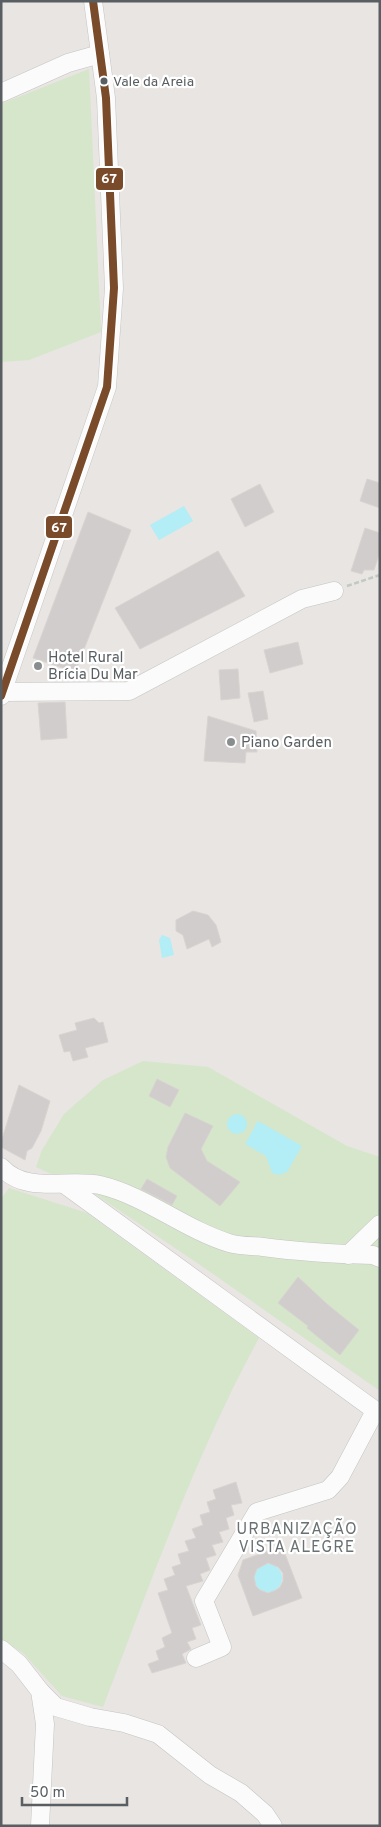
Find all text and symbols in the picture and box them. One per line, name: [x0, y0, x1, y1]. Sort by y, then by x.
place label: Vale da Areia: [113, 74, 194, 91]
marker: Vale da Areia: [99, 76, 109, 86]
line badge: 67: [95, 167, 124, 191]
text: 67: [101, 171, 117, 188]
line badge: 67: [45, 515, 73, 539]
text: 67: [51, 520, 67, 537]
place label: Hotel Rural Brícia Du Mar: [48, 649, 138, 685]
marker: Hotel Rural Brícia Du Mar: [32, 660, 44, 672]
place label: Piano Garden: [241, 734, 332, 753]
marker: Piano Garden: [225, 736, 237, 748]
district label: URBANIZAÇÃO VISTA ALEGRE: [236, 1517, 358, 1558]
scale bar: [22, 1774, 128, 1806]
text: 50 m: [30, 1784, 65, 1803]

